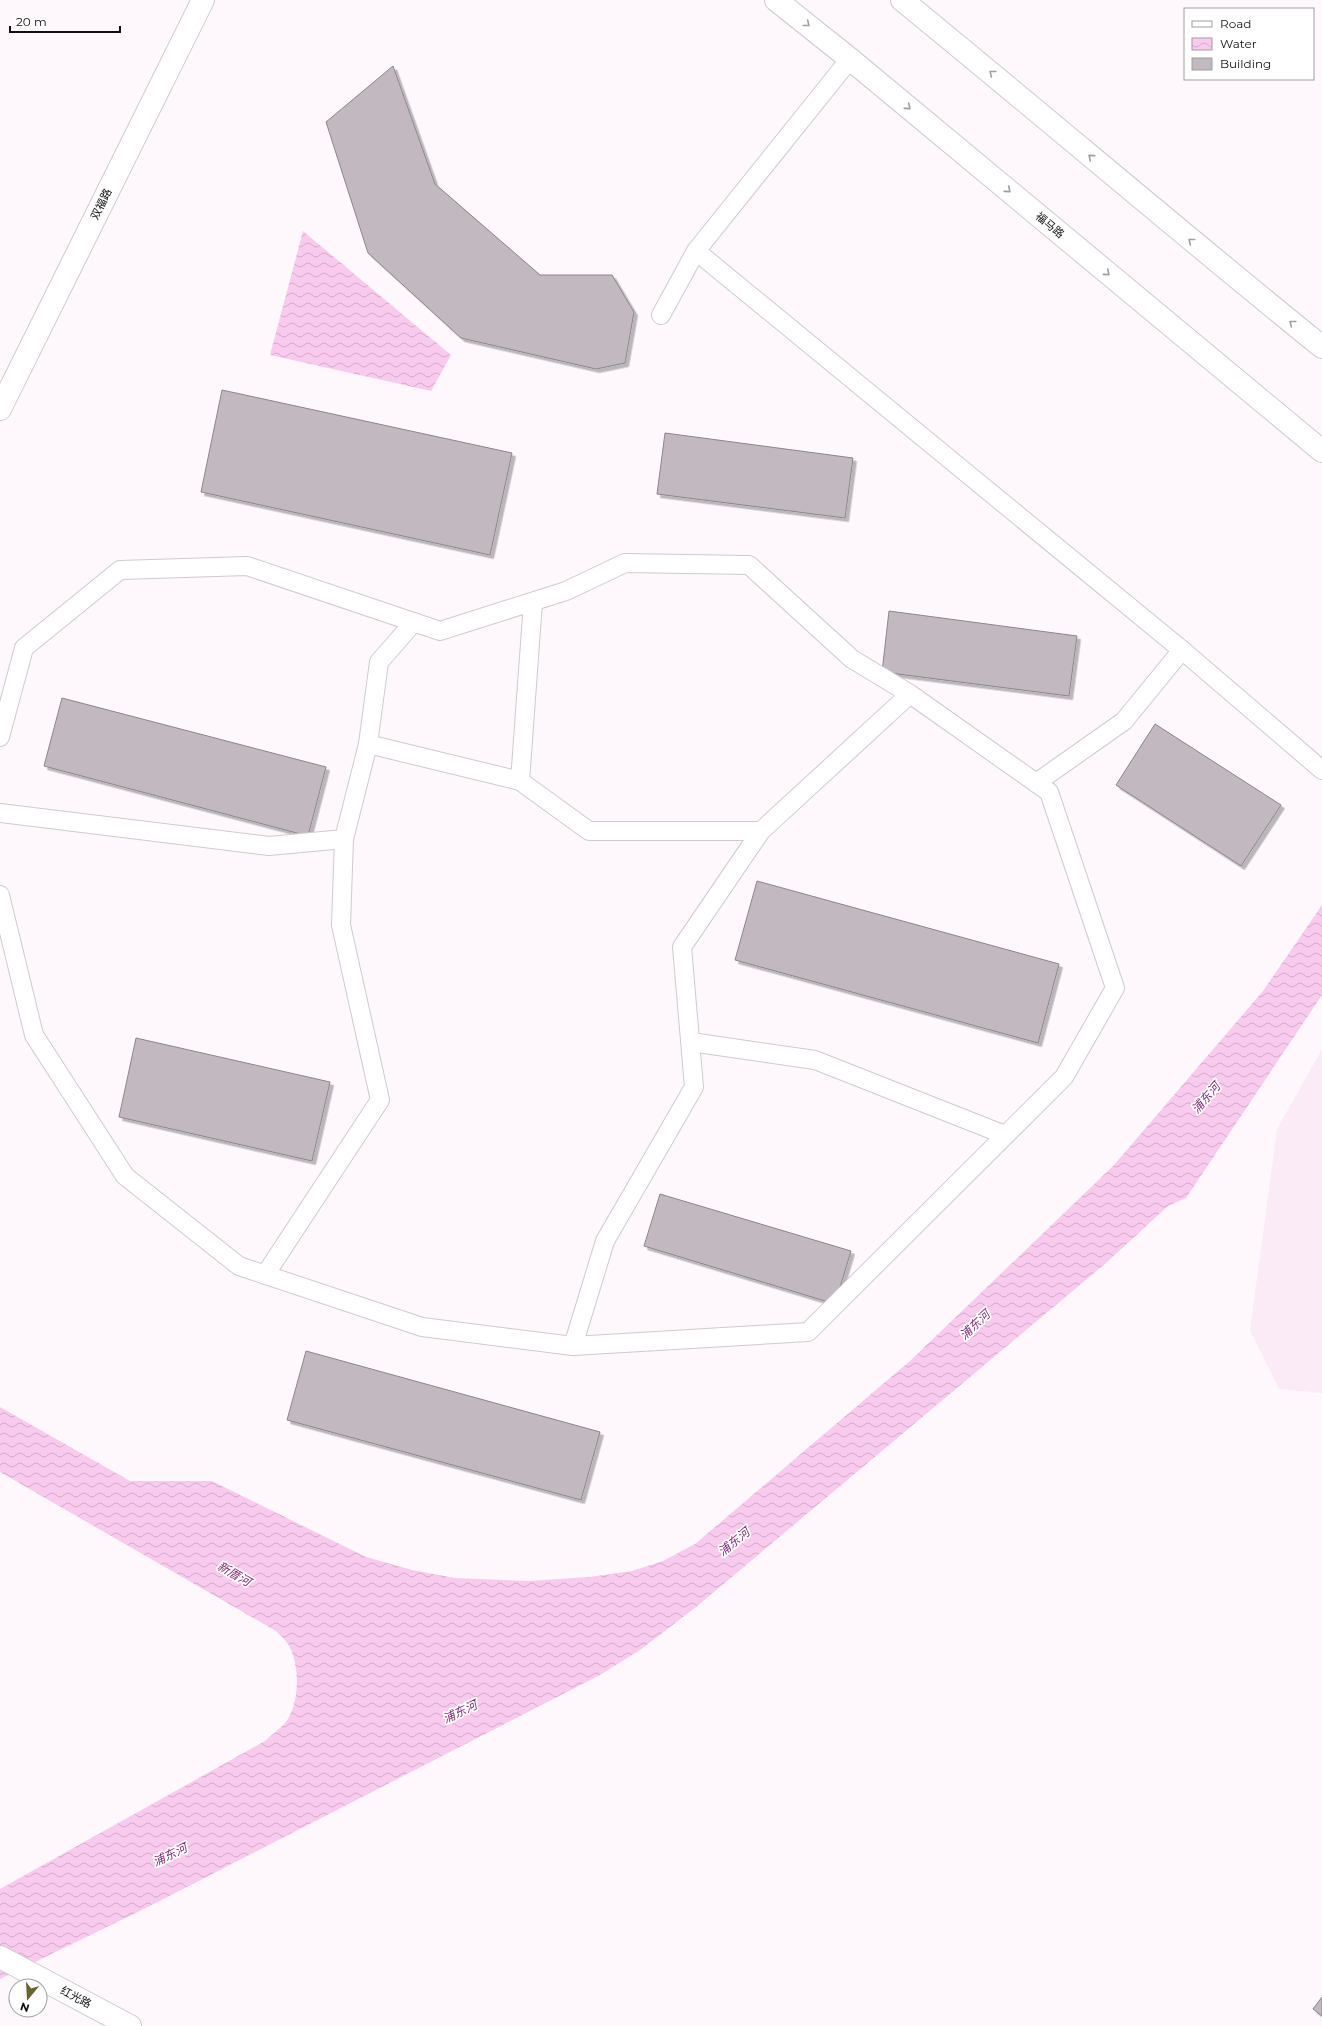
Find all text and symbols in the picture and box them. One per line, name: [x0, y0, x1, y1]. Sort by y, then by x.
scale bar: [10, 8, 120, 34]
legend: [1184, 8, 1314, 80]
text: 20 m: [16, 14, 47, 29]
text: Road: [1220, 16, 1251, 31]
one-way arrow: [802, 20, 809, 27]
text: Water: [1220, 36, 1257, 51]
text: Building: [1220, 56, 1271, 71]
one-way arrow: [989, 71, 997, 78]
one-way arrow: [903, 102, 910, 109]
one-way arrow: [1089, 155, 1096, 162]
one-way arrow: [1003, 185, 1010, 192]
street label: 双福路: [87, 186, 115, 222]
street label: 福马路: [1033, 209, 1067, 241]
one-way arrow: [1188, 239, 1195, 246]
one-way arrow: [1103, 268, 1110, 275]
one-way arrow: [1289, 320, 1296, 327]
water label: 浦东河: [1188, 1078, 1224, 1116]
water label: 浦东河: [956, 1306, 994, 1342]
water label: 浦东河: [715, 1523, 754, 1559]
water label: 新厝河: [215, 1558, 255, 1590]
water label: 浦东河: [440, 1696, 481, 1726]
water label: 浦东河: [150, 1839, 191, 1869]
north arrow: [8, 1978, 48, 2018]
street label: 红光路: [58, 1983, 94, 2011]
text: N: [19, 1999, 31, 2016]

